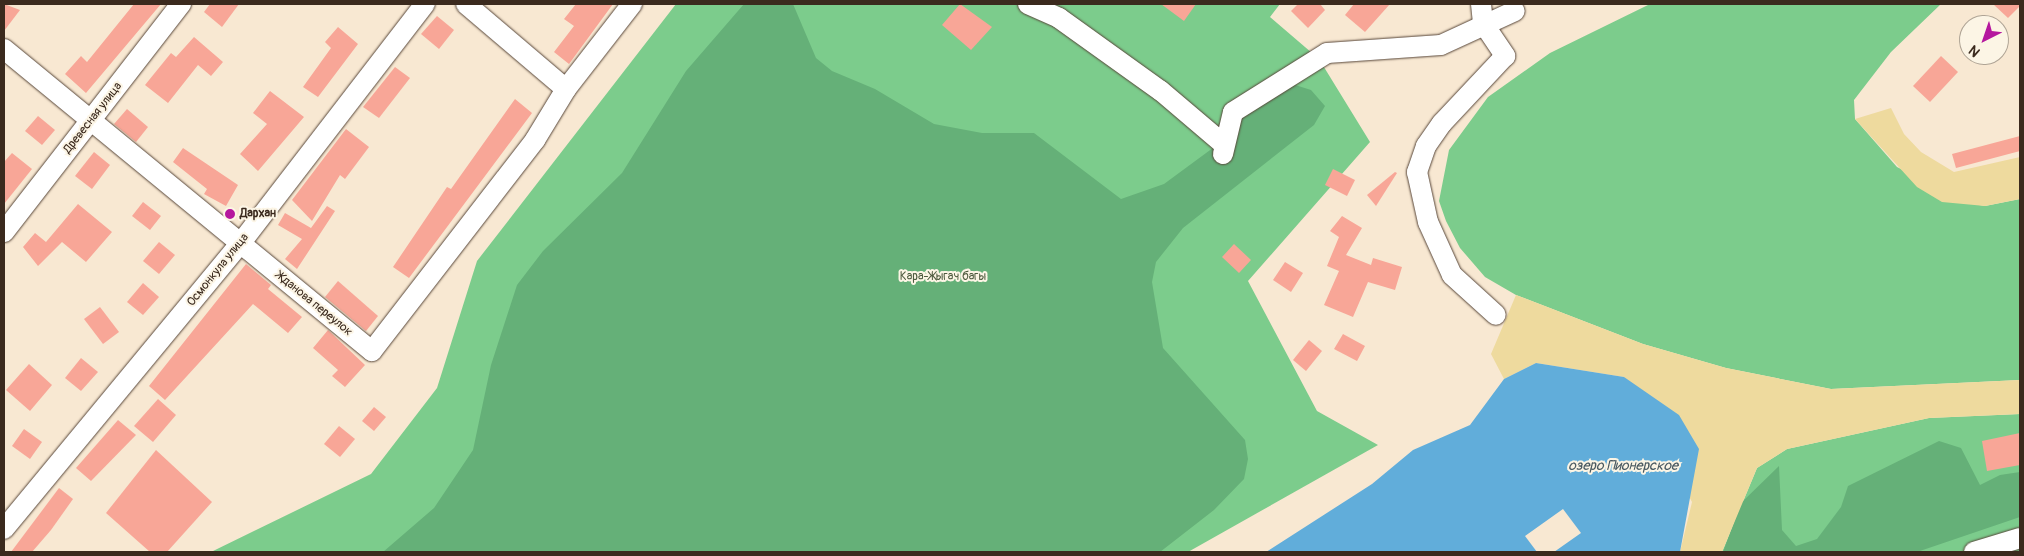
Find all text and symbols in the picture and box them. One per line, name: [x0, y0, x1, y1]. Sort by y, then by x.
north arrow: [1959, 15, 2009, 65]
text: N: [1965, 41, 1984, 60]
street label: Древесная улица: [61, 80, 125, 156]
place label: Дархан: [240, 207, 276, 221]
marker: Дархан: [224, 208, 236, 220]
street label: Осмонкула улица: [184, 231, 252, 309]
street label: Жданова переулок: [273, 269, 355, 339]
park label: Кара-Жыгач багы: [900, 270, 986, 284]
water label: озеро Пионерское: [1568, 458, 1678, 474]

